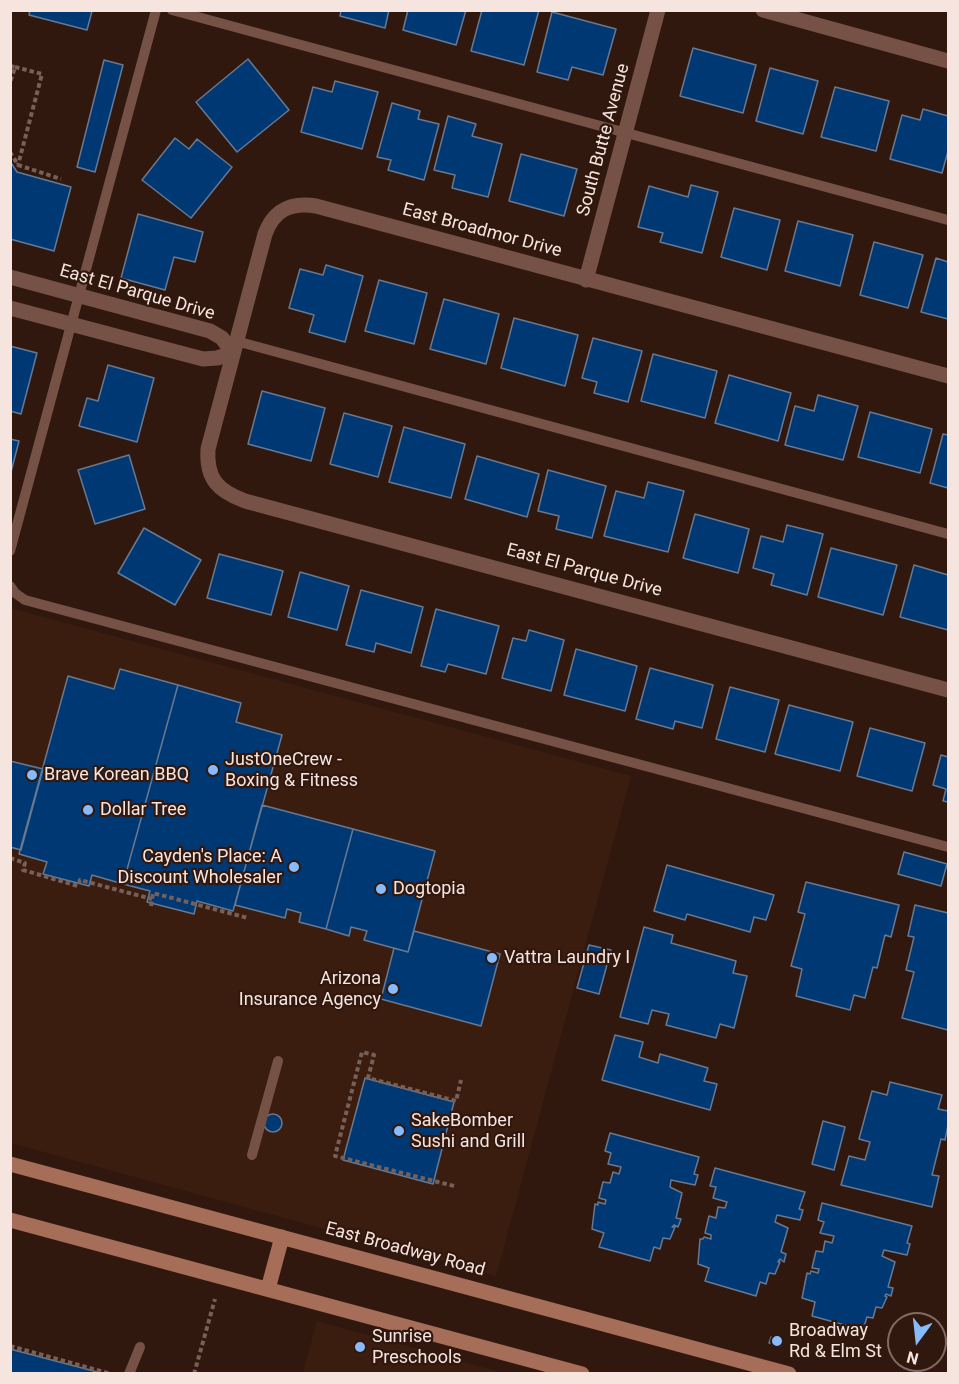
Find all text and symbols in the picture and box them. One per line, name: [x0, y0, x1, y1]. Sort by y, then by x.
street label: South Butte Avenue: [573, 61, 635, 219]
street label: East Broadmor Drive: [400, 199, 564, 263]
street label: East El Parque Drive: [57, 261, 217, 325]
street label: East El Parque Drive: [504, 540, 664, 602]
place label: JustOneCrew - Boxing & Fitness: [225, 749, 358, 792]
marker: JustOneCrew - Boxing & Fitness: [206, 763, 220, 777]
place label: Brave Korean BBQ: [44, 764, 189, 786]
marker: Brave Korean BBQ: [25, 768, 39, 782]
place label: Dollar Tree: [100, 799, 186, 821]
marker: Dollar Tree: [81, 803, 95, 817]
place label: Cayden's Place: A Discount Wholesaler: [117, 846, 282, 888]
marker: Cayden's Place: A Discount Wholesaler: [287, 860, 301, 874]
place label: Dogtopia: [393, 878, 465, 900]
marker: Dogtopia: [374, 882, 388, 896]
place label: Vattra Laundry I: [504, 947, 630, 969]
marker: Vattra Laundry I: [485, 951, 499, 965]
place label: Arizona Insurance Agency: [239, 968, 381, 1010]
marker: Arizona Insurance Agency: [386, 982, 400, 996]
place label: SakeBomber Sushi and Grill: [411, 1110, 525, 1152]
marker: SakeBomber Sushi and Grill: [392, 1124, 406, 1138]
street label: East Broadway Road: [323, 1218, 487, 1282]
north arrow: [887, 1312, 947, 1372]
place label: Broadway Rd & Elm St: [789, 1320, 882, 1362]
place label: Sunrise Preschools: [372, 1326, 462, 1368]
marker: Broadway Rd & Elm St: [770, 1334, 784, 1348]
marker: Sunrise Preschools: [353, 1340, 367, 1354]
text: N: [905, 1347, 921, 1369]

